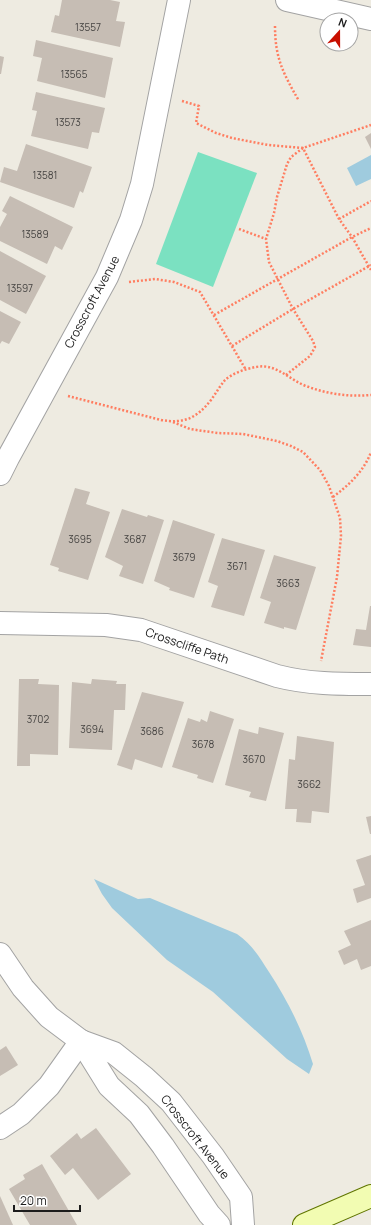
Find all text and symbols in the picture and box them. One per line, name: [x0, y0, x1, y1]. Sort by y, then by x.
north arrow: [319, 12, 359, 52]
text: N: [336, 14, 349, 31]
house number: 13557: [75, 20, 101, 34]
house number: 13565: [60, 67, 88, 81]
house number: 13573: [55, 115, 81, 129]
house number: 13581: [33, 168, 57, 182]
house number: 13589: [21, 227, 49, 241]
street label: Crosscroft Avenue: [60, 252, 123, 351]
house number: 13597: [7, 281, 33, 295]
house number: 3695: [68, 532, 92, 546]
house number: 3687: [124, 532, 146, 546]
house number: 3679: [173, 550, 195, 564]
house number: 3671: [227, 559, 247, 573]
house number: 3663: [276, 576, 300, 590]
street label: Crosscliffe Path: [143, 623, 231, 668]
house number: 3702: [27, 712, 49, 726]
house number: 3694: [80, 722, 104, 736]
house number: 3686: [140, 724, 164, 738]
house number: 3678: [192, 737, 214, 751]
house number: 3670: [243, 752, 265, 766]
house number: 3662: [297, 777, 321, 791]
street label: Crosscroft Avenue: [157, 1091, 234, 1182]
scale bar: [14, 1187, 80, 1213]
text: 20 m: [20, 1192, 47, 1209]

